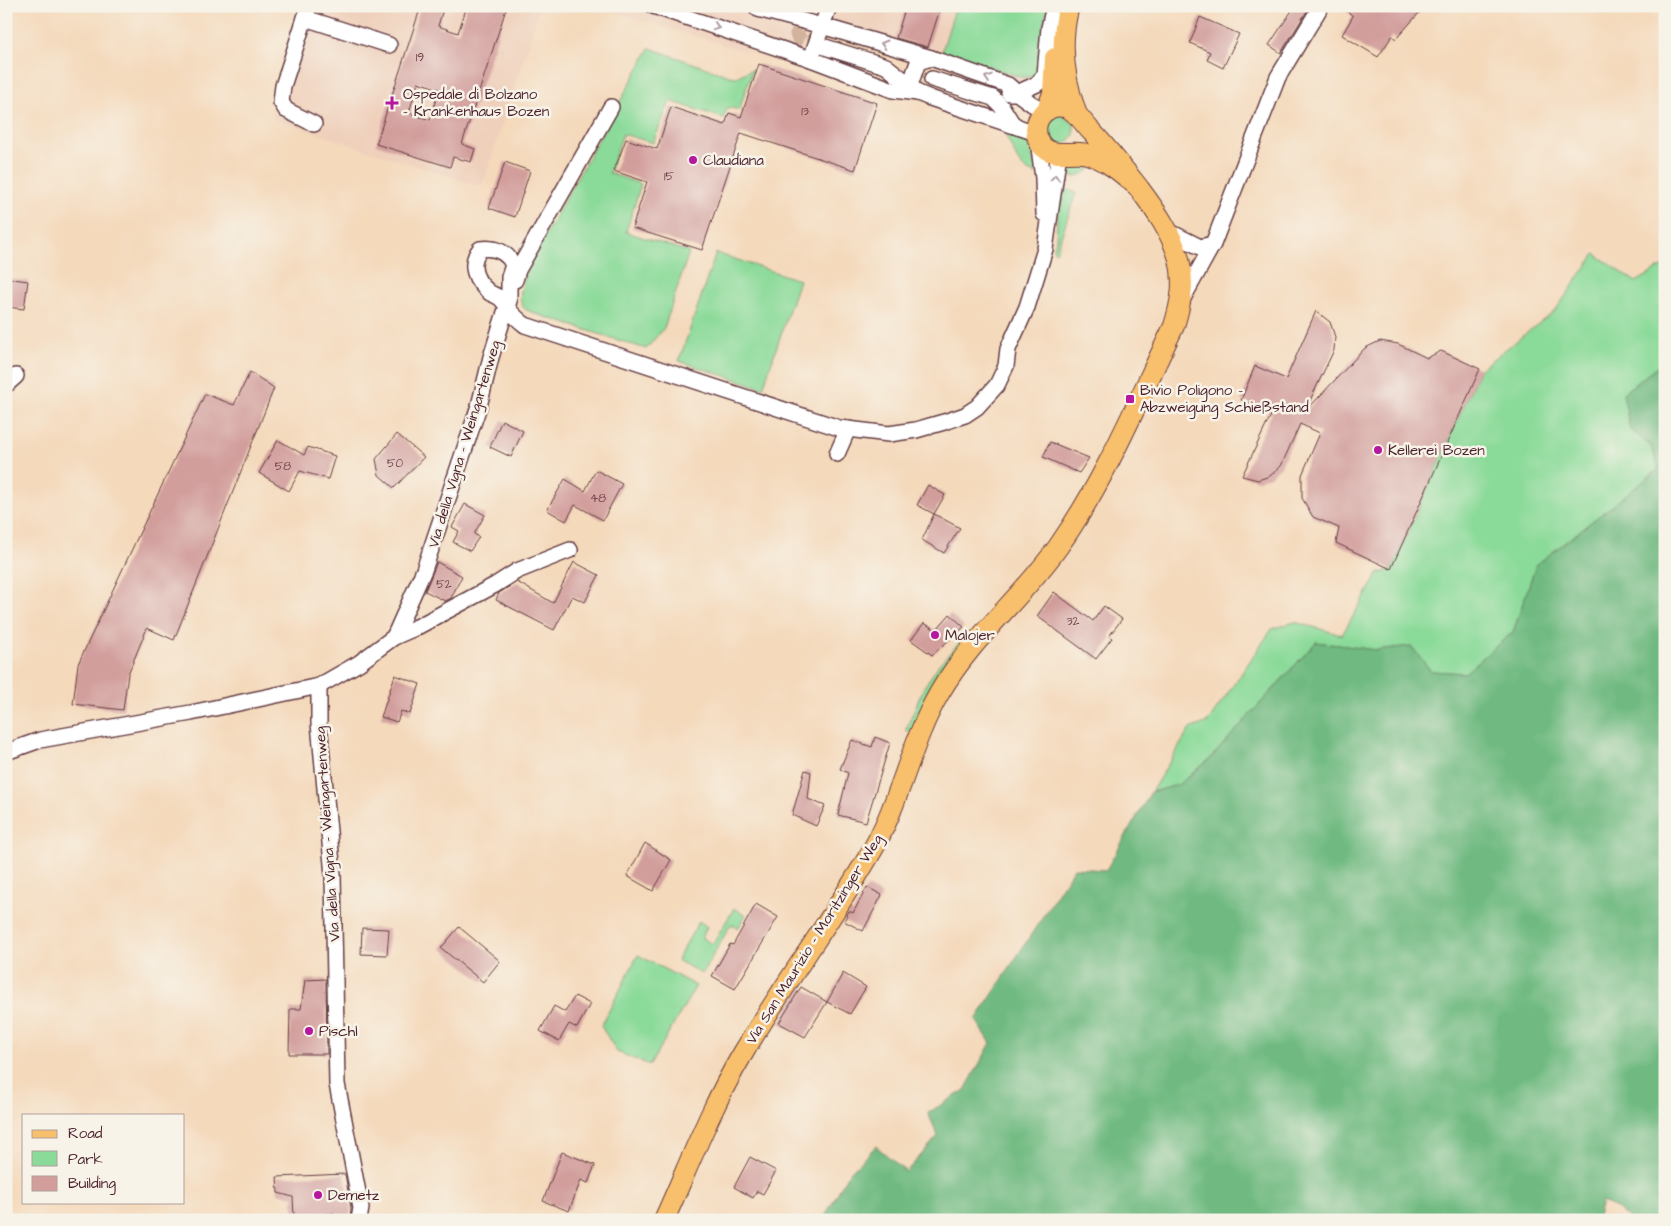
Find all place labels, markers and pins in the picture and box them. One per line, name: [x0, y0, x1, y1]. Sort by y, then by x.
place label: Ospedale di Bolzano - Krankenhaus Bozen: [403, 84, 550, 122]
marker: Ospedale di Bolzano - Krankenhaus Bozen: [385, 96, 399, 110]
place label: Claudiana: [703, 150, 764, 171]
marker: Claudiana: [687, 154, 699, 166]
place label: Bivio Poligono - Abzweigung Schießstand: [1140, 380, 1309, 419]
marker: Bivio Poligono - Abzweigung Schießstand: [1124, 393, 1136, 405]
place label: Kellerei Bozen: [1388, 440, 1485, 461]
marker: Kellerei Bozen: [1372, 444, 1384, 456]
place label: Malojer: [945, 625, 995, 646]
marker: Malojer: [929, 629, 941, 641]
place label: Pischl: [319, 1021, 358, 1042]
marker: Pischl: [303, 1025, 315, 1037]
place label: Demetz: [328, 1185, 380, 1206]
marker: Demetz: [312, 1189, 324, 1201]

